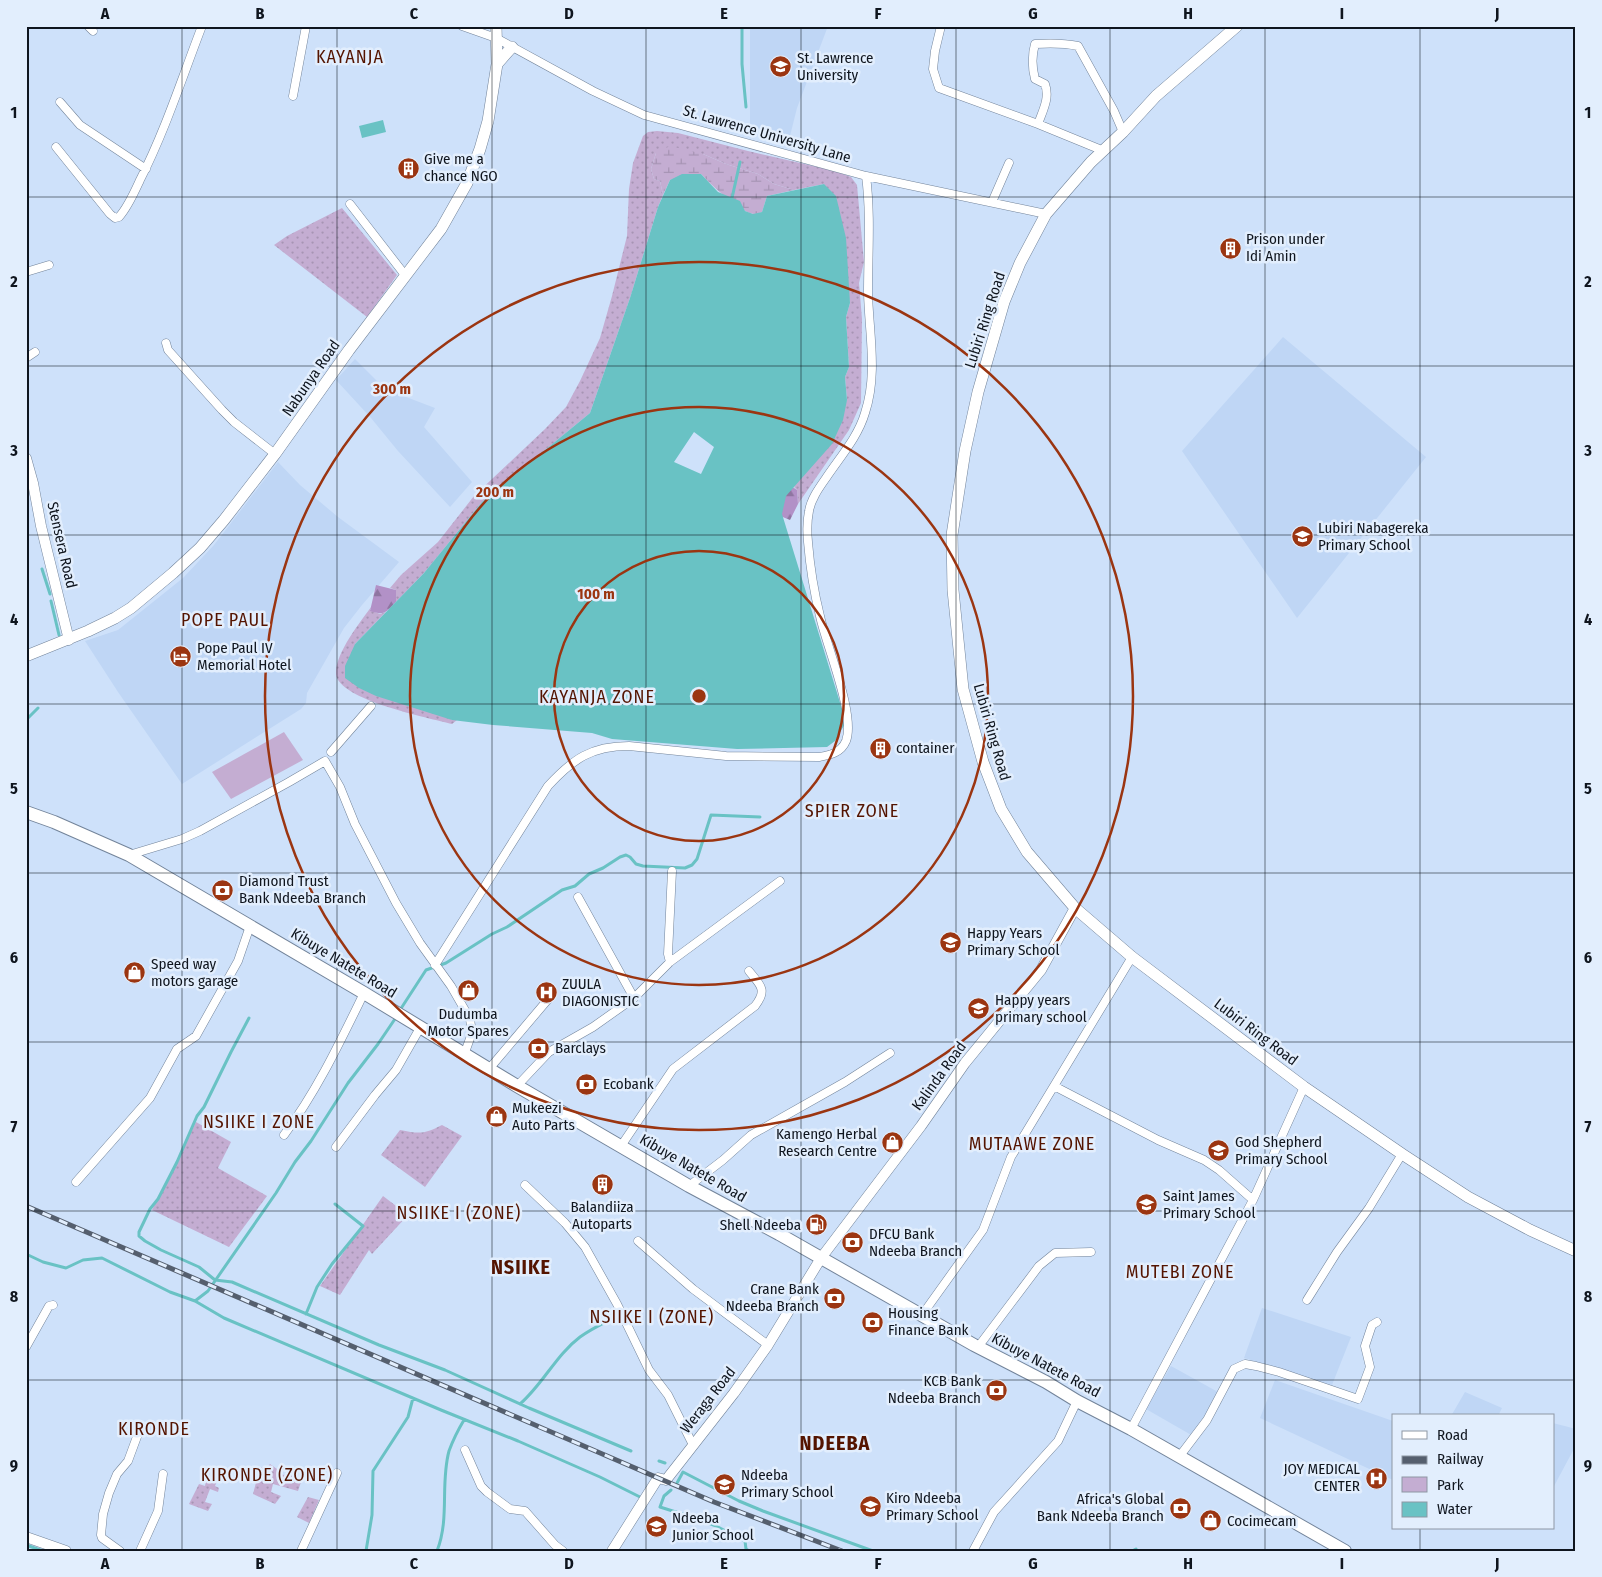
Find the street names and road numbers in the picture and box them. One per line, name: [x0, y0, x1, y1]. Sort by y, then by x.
street label: St. Lawrence University Lane: [681, 101, 853, 167]
street label: Lubiri Ring Road: [961, 270, 1009, 370]
street label: Nabunya Road: [278, 337, 344, 419]
street label: Stensera Road: [43, 500, 81, 590]
street label: Lubiri Ring Road: [970, 681, 1014, 783]
street label: Kibuye Natete Road: [288, 924, 400, 1002]
street label: Lubiri Ring Road: [1211, 995, 1301, 1069]
street label: Kalinda Road: [908, 1038, 970, 1114]
street label: Kibuye Natete Road: [636, 1130, 750, 1206]
street label: Kibuye Natete Road: [989, 1329, 1103, 1401]
street label: Weraga Road: [677, 1363, 739, 1437]

